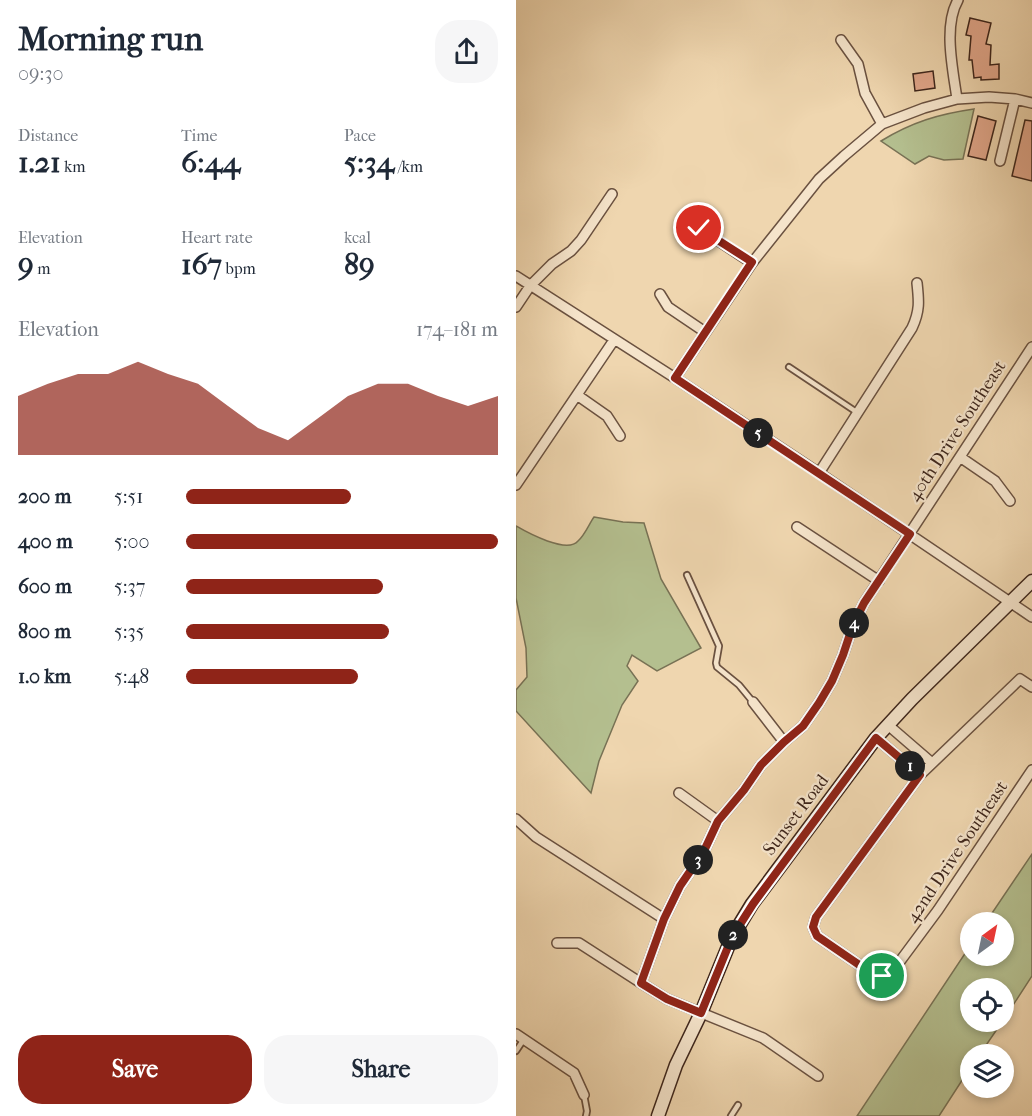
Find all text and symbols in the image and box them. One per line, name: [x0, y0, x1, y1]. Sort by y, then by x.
text: Morning run: [18, 20, 203, 59]
button: share: [435, 20, 498, 83]
text: 09:30: [18, 62, 64, 85]
text: Distance: [18, 126, 78, 145]
text: Time: [181, 126, 217, 145]
text: Pace: [344, 126, 376, 145]
text: 1.21: [18, 145, 61, 180]
text: 6:44: [181, 145, 240, 180]
text: 5:34: [344, 145, 394, 180]
text: km: [61, 157, 86, 176]
text: /km: [394, 157, 423, 176]
pin: [673, 202, 724, 253]
icon: check: [682, 211, 715, 244]
text: Elevation: [18, 228, 83, 247]
text: Heart rate: [181, 228, 253, 247]
text: kcal: [344, 228, 371, 247]
text: 9: [18, 247, 34, 282]
text: 167: [181, 247, 222, 282]
text: 89: [344, 247, 375, 282]
text: m: [34, 259, 50, 278]
text: bpm: [222, 259, 256, 278]
text: Elevation: [18, 318, 99, 341]
text: 174–181 m: [416, 318, 498, 341]
street label: 40th Drive Southeast: [904, 356, 1011, 505]
pin: 5: [743, 418, 773, 448]
text: 5: [755, 423, 761, 442]
text: 200 m: [18, 485, 71, 508]
text: 5:51: [114, 485, 143, 508]
text: 400 m: [18, 530, 73, 553]
text: 5:00: [114, 530, 150, 553]
text: 600 m: [18, 575, 72, 598]
text: 5:37: [114, 575, 145, 598]
pin: 4: [839, 608, 869, 638]
text: 4: [849, 613, 859, 632]
text: 800 m: [18, 620, 71, 643]
text: 5:35: [114, 620, 144, 643]
text: 1.0 km: [18, 665, 71, 688]
text: 5:48: [114, 665, 149, 688]
pin: 1: [895, 751, 925, 781]
text: 1: [907, 756, 913, 775]
street label: Sunset Road: [759, 770, 833, 860]
street label: 42nd Drive Southeast: [902, 776, 1013, 927]
pin: 3: [683, 845, 713, 875]
text: 3: [695, 850, 701, 869]
north arrow: [960, 912, 1014, 966]
map controls: [960, 912, 1014, 1098]
pin: 2: [718, 920, 748, 950]
text: 2: [729, 925, 737, 944]
pin: [856, 950, 907, 1001]
icon: arrive: [865, 959, 898, 992]
button: locate: [960, 978, 1014, 1032]
button: Save: [18, 1035, 252, 1104]
button: Share: [264, 1035, 498, 1104]
button: layers: [960, 1044, 1014, 1098]

